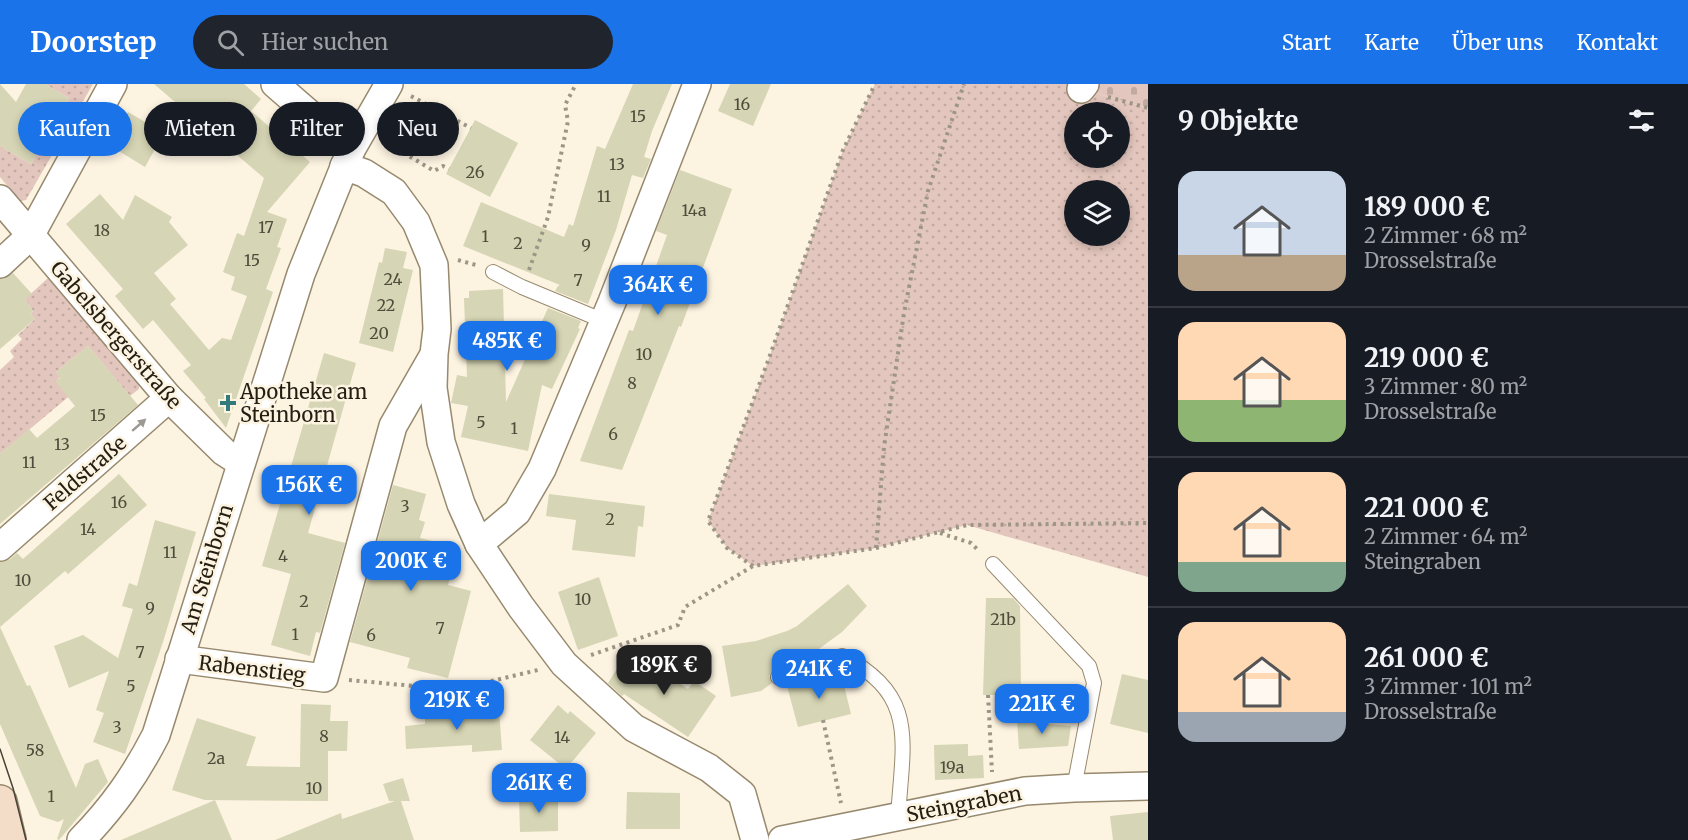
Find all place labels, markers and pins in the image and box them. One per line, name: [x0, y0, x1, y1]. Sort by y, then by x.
pin: 364K €: [609, 265, 707, 316]
pin: 485K €: [458, 321, 556, 372]
place label: Apotheke am Steinborn: [239, 379, 368, 427]
marker: Apotheke am Steinborn: [221, 396, 235, 410]
pin: 156K €: [260, 465, 358, 516]
pin: 200K €: [362, 541, 460, 592]
pin: 189K €: [615, 645, 713, 696]
pin: 241K €: [770, 649, 868, 700]
pin: 219K €: [408, 680, 506, 731]
pin: 221K €: [993, 684, 1091, 735]
pin: 261K €: [490, 763, 588, 814]

